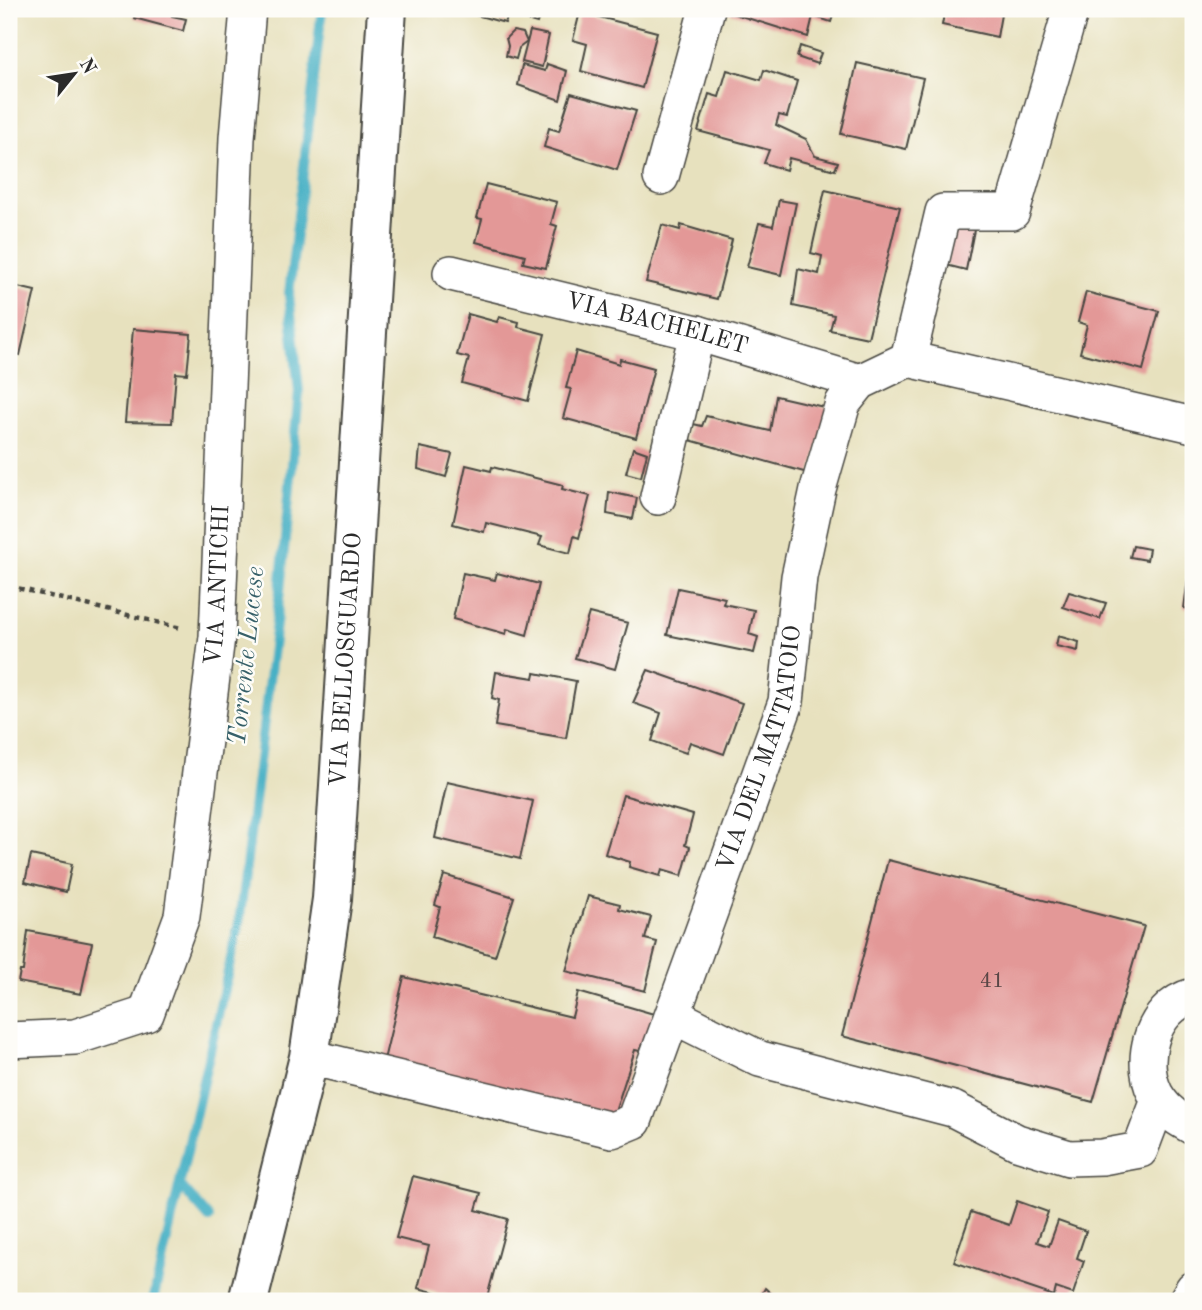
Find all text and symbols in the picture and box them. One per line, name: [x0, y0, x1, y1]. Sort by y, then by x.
north arrow: [38, 38, 108, 108]
text: N: [75, 56, 99, 78]
street label: VIA BACHELET: [563, 289, 751, 360]
street label: VIA ANTICHI: [202, 504, 234, 667]
street label: VIA BELLOSGUARDO: [327, 532, 367, 788]
water label: Torrente Lucese: [225, 565, 269, 747]
street label: VIA DEL MATTATOIO: [714, 624, 806, 875]
house number: 41: [980, 971, 1004, 992]

